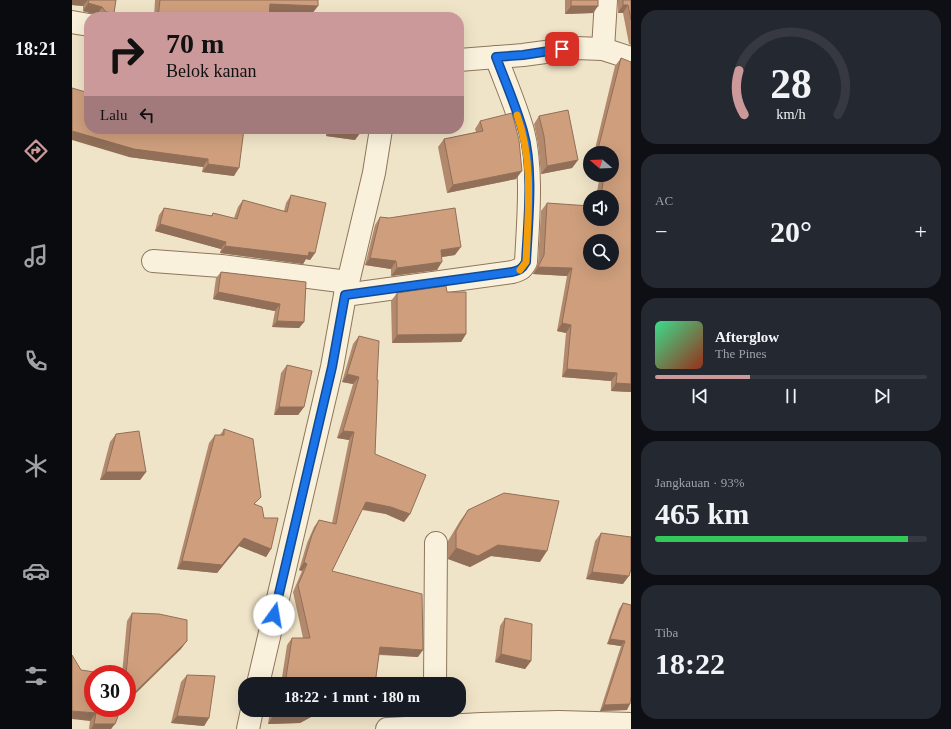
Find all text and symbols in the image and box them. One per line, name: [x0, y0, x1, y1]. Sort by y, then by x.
icon: right: [100, 28, 152, 80]
text: 70 m: [166, 28, 224, 59]
pin: [545, 32, 579, 66]
icon: arrive: [551, 38, 573, 60]
text: 18:21: [15, 39, 57, 59]
text: Belok kanan: [166, 61, 256, 81]
text: 28: [770, 61, 812, 107]
icon: left: [136, 104, 158, 126]
text: km/h: [776, 105, 806, 121]
text: Lalu: [100, 107, 128, 123]
icon: directions: [22, 137, 50, 165]
north arrow: [583, 146, 619, 182]
map controls: [583, 146, 619, 270]
button: sound: [583, 190, 619, 226]
text: AC: [655, 193, 673, 208]
text: 20°: [770, 215, 812, 248]
text: −: [655, 219, 667, 244]
text: +: [915, 219, 927, 244]
button: search: [583, 234, 619, 270]
icon: music: [22, 242, 50, 270]
text: Afterglow: [715, 329, 779, 345]
text: The Pines: [715, 346, 767, 361]
icon: phone: [22, 347, 50, 375]
icon: previous: [689, 385, 711, 407]
icon: pause: [780, 385, 802, 407]
icon: next: [871, 385, 893, 407]
icon: climate: [22, 452, 50, 480]
text: Jangkauan · 93%: [655, 475, 745, 490]
text: 465 km: [655, 497, 749, 530]
icon: car: [22, 557, 50, 585]
position arrow: [253, 594, 295, 636]
text: Tiba: [655, 625, 678, 640]
text: 18:22: [655, 647, 725, 680]
icon: filters: [22, 662, 50, 690]
speed limit sign: 30: [84, 665, 136, 717]
text: 18:22 · 1 mnt · 180 m: [284, 689, 420, 705]

